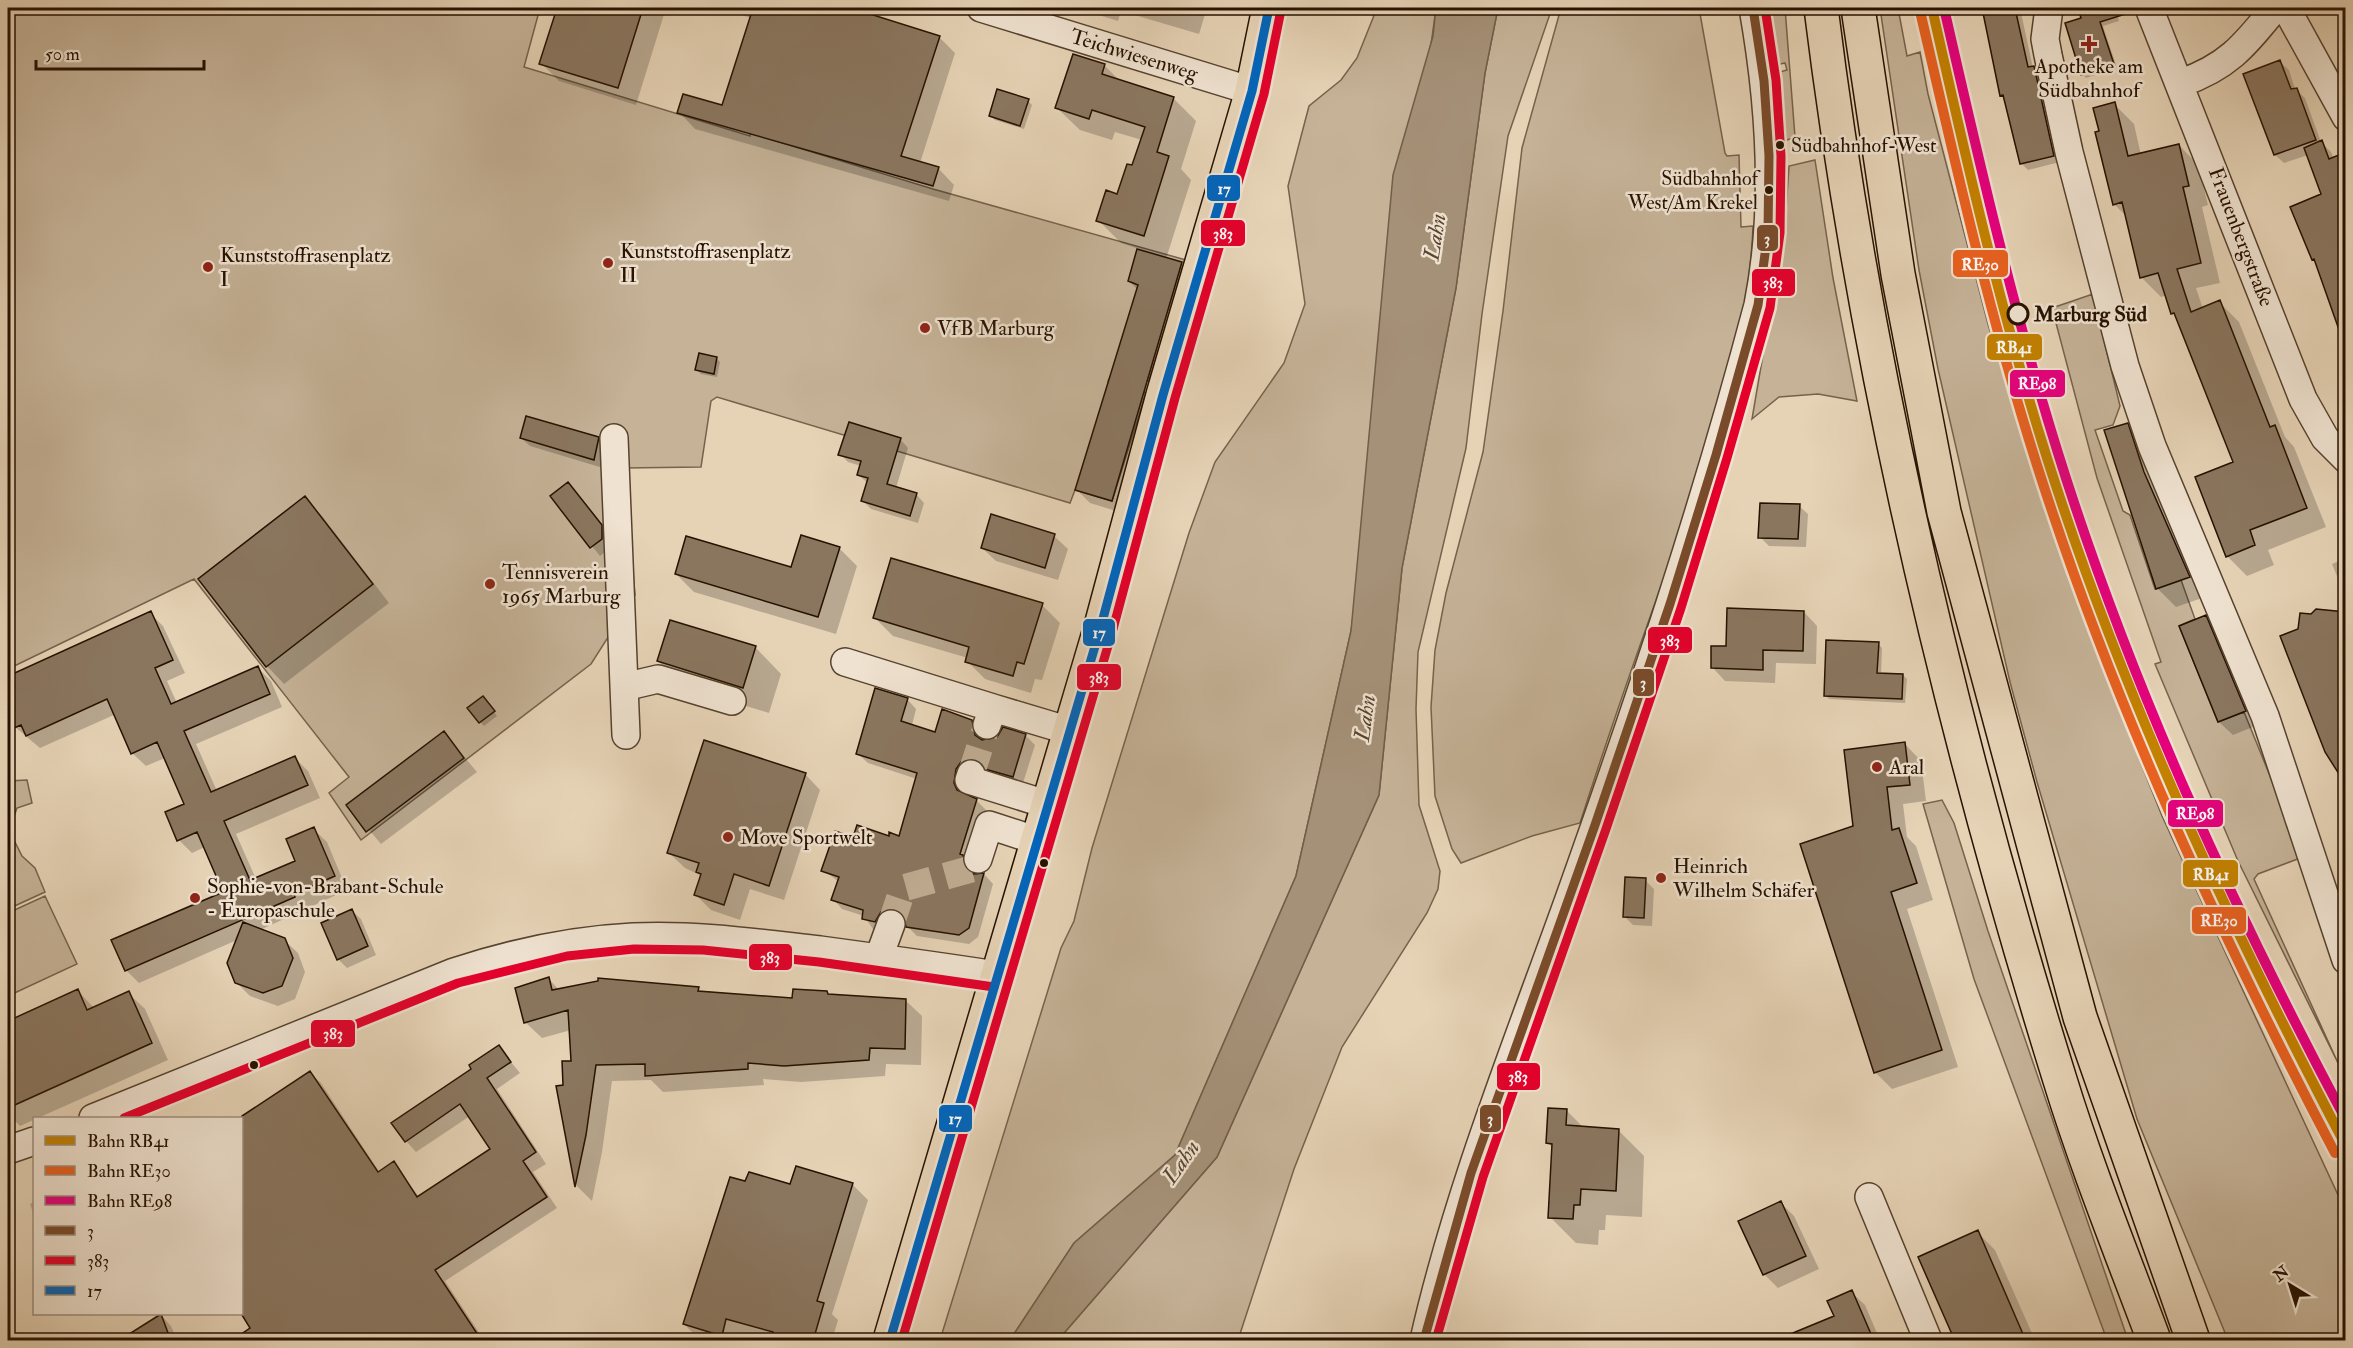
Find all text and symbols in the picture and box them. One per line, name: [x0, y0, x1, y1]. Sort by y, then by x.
street label: Teichwiesenweg: [1067, 23, 1202, 87]
scale bar: [36, 33, 204, 71]
marker: Apotheke am Südbahnhof: [2082, 37, 2096, 51]
text: 50 m: [45, 43, 80, 66]
place label: Apotheke am Südbahnhof: [2034, 53, 2143, 104]
place label: Südbahnhof-West: [1791, 133, 1937, 158]
marker: Südbahnhof-West: [1774, 139, 1786, 151]
street label: Frauenbergstraße: [2202, 163, 2280, 311]
place label: Südbahnhof West/Am Krekel: [1627, 166, 1762, 215]
line badge: 17: [1206, 174, 1241, 202]
text: 17: [1217, 179, 1231, 199]
marker: Südbahnhof West/Am Krekel: [1763, 184, 1775, 196]
water label: Lahn: [1417, 212, 1452, 263]
line badge: 383: [1200, 219, 1246, 247]
text: 383: [1213, 224, 1233, 244]
line badge: 3: [1756, 224, 1779, 252]
text: 3: [1764, 229, 1770, 249]
place label: Kunststoffrasenplatz II: [620, 238, 791, 289]
place label: Kunststoffrasenplatz I: [220, 242, 391, 293]
line badge: RE30: [1952, 249, 2009, 278]
text: RE30: [1961, 255, 1999, 275]
marker: Kunststoffrasenplatz II: [601, 256, 615, 270]
marker: Kunststoffrasenplatz I: [201, 260, 215, 274]
line badge: 383: [1751, 268, 1796, 297]
text: 383: [1763, 273, 1783, 293]
place label: Marburg Süd: [2033, 301, 2148, 328]
marker: Marburg Süd: [2007, 303, 2029, 325]
place label: VfB Marburg: [937, 315, 1055, 342]
marker: VfB Marburg: [918, 321, 932, 335]
line badge: RB41: [1986, 333, 2043, 361]
text: RB41: [1996, 338, 2032, 358]
line badge: RE98: [2009, 369, 2066, 398]
text: RE98: [2018, 374, 2057, 394]
place label: Tennisverein 1965 Marburg: [502, 559, 621, 610]
marker: Tennisverein 1965 Marburg: [483, 577, 497, 591]
line badge: 17: [1082, 618, 1116, 647]
text: 17: [1092, 623, 1106, 643]
line badge: 383: [1647, 626, 1693, 654]
text: 383: [1660, 631, 1680, 651]
line badge: 383: [1076, 663, 1122, 691]
text: 383: [1089, 668, 1109, 688]
line badge: 3: [1632, 668, 1655, 697]
text: 3: [1640, 673, 1646, 693]
water label: Lahn: [1348, 693, 1382, 744]
place label: Aral: [1888, 754, 1925, 781]
marker: Aral: [1870, 760, 1884, 774]
line badge: RE98: [2167, 799, 2224, 828]
text: RE98: [2176, 804, 2215, 824]
place label: Move Sportwelt: [740, 824, 873, 851]
marker: Move Sportwelt: [721, 830, 735, 844]
place label: Heinrich Wilhelm Schäfer: [1672, 853, 1814, 904]
unlabelled marker: [1038, 857, 1050, 869]
line badge: RB41: [2182, 859, 2239, 888]
text: RB41: [2193, 865, 2229, 885]
marker: Heinrich Wilhelm Schäfer: [1654, 871, 1668, 885]
place label: Sophie-von-Brabant-Schule - Europaschule: [207, 873, 444, 924]
marker: Sophie-von-Brabant-Schule - Europaschule: [188, 891, 202, 905]
line badge: RE30: [2191, 906, 2247, 935]
text: RE30: [2200, 911, 2238, 931]
line badge: 383: [748, 943, 793, 971]
text: 383: [760, 948, 780, 968]
line badge: 383: [310, 1019, 356, 1048]
text: 383: [323, 1024, 343, 1044]
unlabelled marker: [248, 1059, 260, 1071]
line badge: 383: [1496, 1062, 1541, 1091]
text: 383: [1508, 1067, 1528, 1087]
line badge: 17: [938, 1104, 973, 1133]
line badge: 3: [1479, 1104, 1502, 1133]
text: 17: [948, 1109, 962, 1129]
text: 3: [1487, 1109, 1493, 1129]
legend: [33, 1117, 243, 1315]
text: Bahn RB41: [87, 1130, 170, 1153]
water label: Lahn: [1156, 1135, 1206, 1190]
text: Bahn RE30: [87, 1160, 171, 1183]
text: Bahn RE98: [87, 1190, 172, 1213]
text: 3: [87, 1220, 94, 1243]
text: 383: [87, 1250, 109, 1273]
north arrow: [2260, 1255, 2320, 1315]
text: N: [2269, 1261, 2294, 1287]
text: 17: [87, 1280, 102, 1303]

